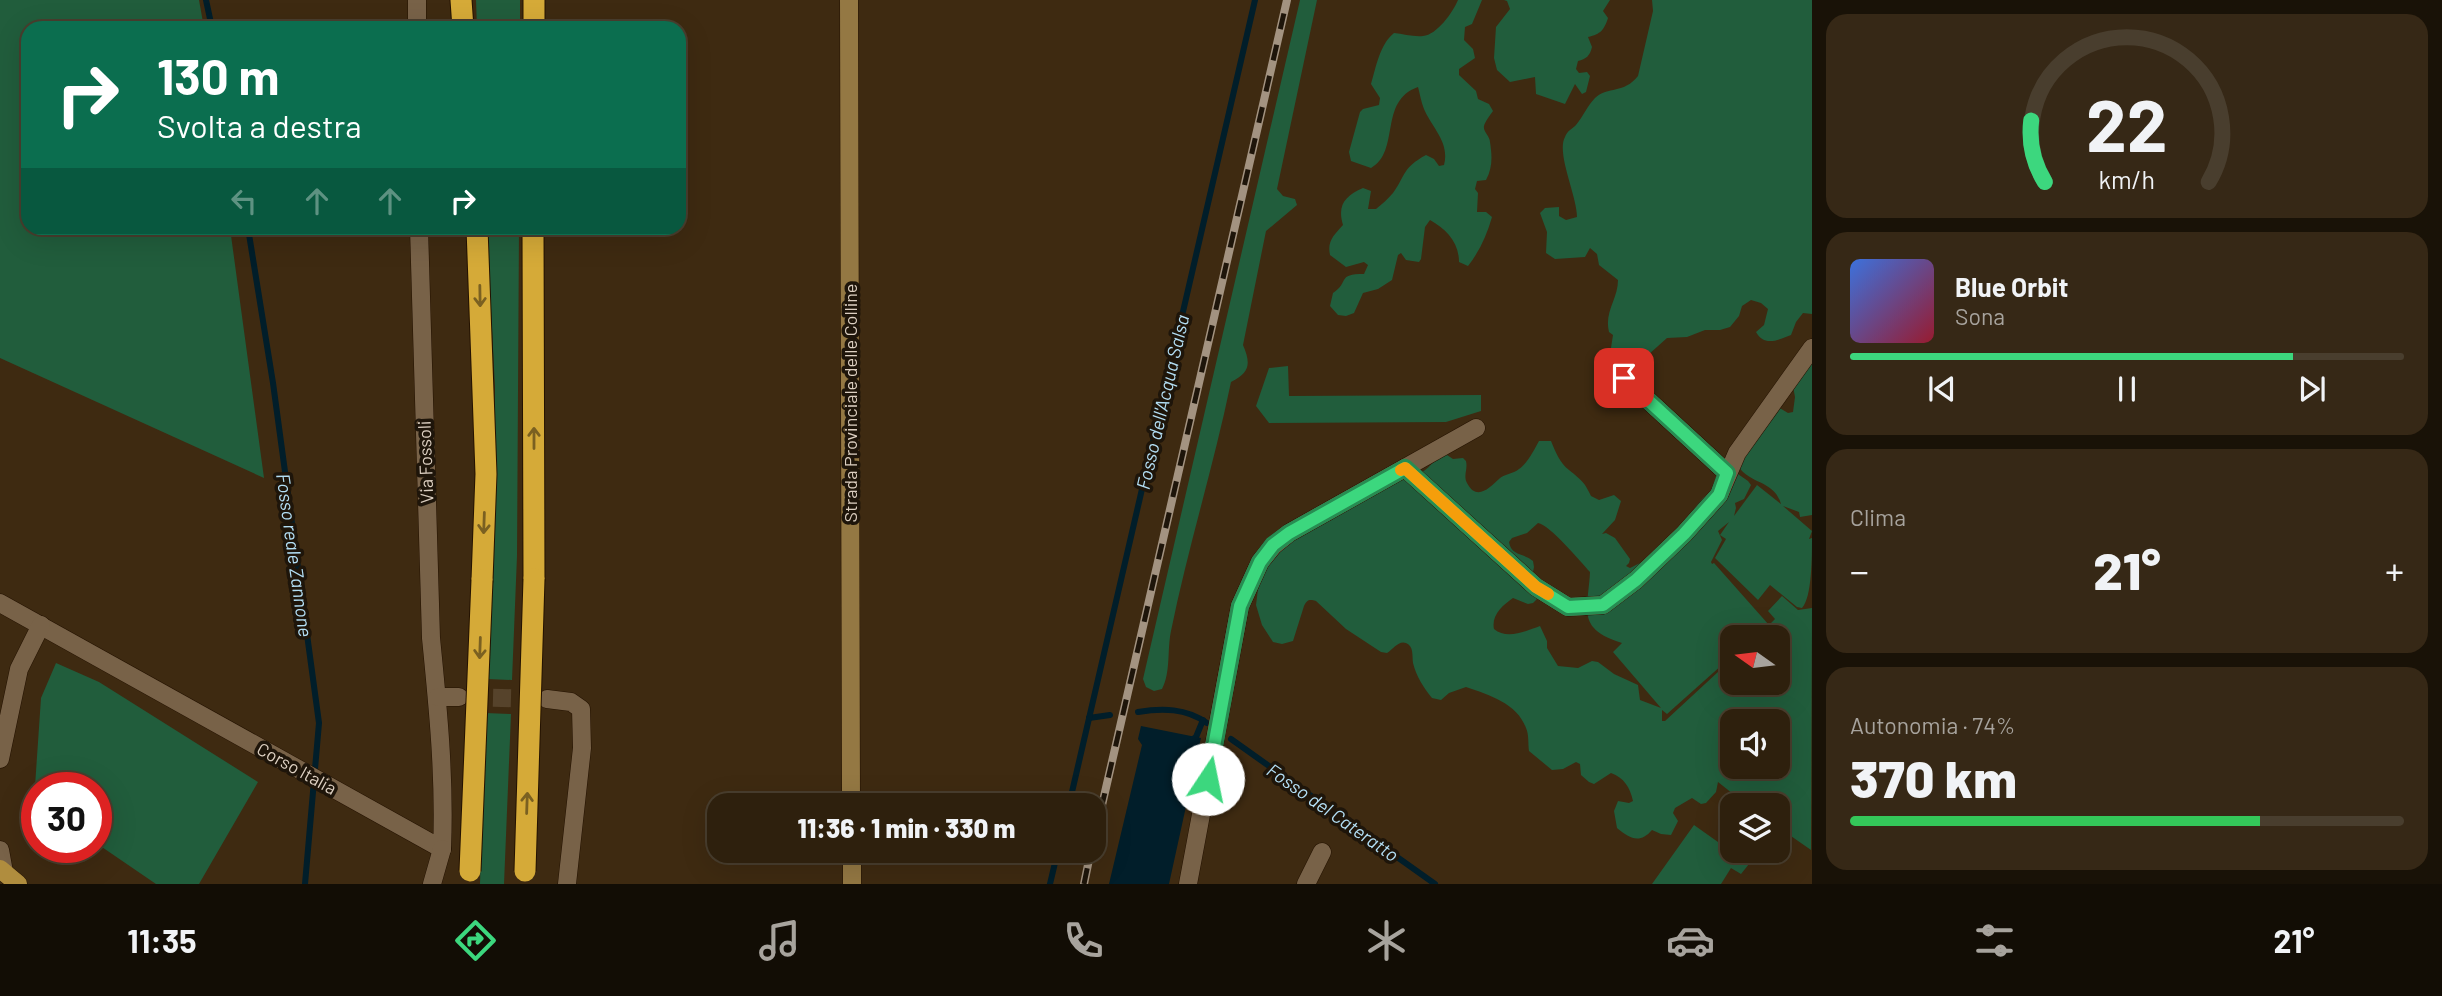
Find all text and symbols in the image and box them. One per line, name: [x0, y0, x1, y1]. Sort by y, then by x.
text: 130 m: [157, 46, 279, 105]
icon: right: [42, 49, 133, 140]
text: 22: [2086, 79, 2168, 167]
text: Svolta a destra: [157, 106, 361, 144]
text: km/h: [2099, 164, 2155, 194]
icon: left: [225, 182, 263, 220]
icon: ahead: [298, 182, 336, 220]
icon: ahead: [371, 182, 409, 220]
icon: right: [444, 182, 482, 220]
text: Blue Orbit: [1955, 271, 2068, 302]
one-way arrow: [474, 284, 487, 307]
street label: Strada Provinciale delle Colline: [839, 284, 861, 522]
text: Sona: [1955, 302, 2005, 330]
water label: Fosso dell'Acqua Salsa: [1131, 312, 1193, 492]
pin: [1594, 348, 1654, 408]
icon: arrive: [1605, 359, 1643, 397]
icon: previous: [1923, 370, 1961, 408]
icon: pause: [2108, 370, 2146, 408]
icon: next: [2293, 370, 2331, 408]
street label: Via Fossoli: [413, 420, 437, 504]
one-way arrow: [527, 426, 541, 449]
water label: Fosso reale Zannone: [272, 472, 318, 638]
text: Clima: [1850, 503, 1906, 531]
one-way arrow: [478, 511, 491, 534]
text: 21°: [2093, 538, 2161, 600]
text: −: [1850, 547, 1869, 593]
text: +: [2385, 547, 2404, 593]
north arrow: [1720, 625, 1790, 695]
map controls: [1720, 625, 1790, 863]
one-way arrow: [473, 636, 486, 659]
button: sound: [1720, 709, 1790, 779]
text: Autonomia · 74%: [1850, 711, 2015, 739]
street label: Corso Italia: [253, 737, 341, 799]
position arrow: [1171, 742, 1245, 816]
text: 370 km: [1850, 746, 2017, 808]
water label: Fosso del Cateratto: [1263, 758, 1403, 866]
speed limit sign: 30: [21, 772, 112, 863]
one-way arrow: [521, 791, 534, 814]
button: layers: [1720, 793, 1790, 863]
text: 11:36 · 1 min · 330 m: [798, 812, 1015, 843]
icon: directions: [451, 916, 500, 965]
icon: music: [755, 916, 804, 965]
icon: phone: [1059, 916, 1108, 965]
icon: climate: [1362, 916, 1411, 965]
icon: car: [1666, 916, 1715, 965]
icon: filters: [1970, 916, 2019, 965]
text: 11:35: [127, 921, 196, 959]
text: 21°: [2273, 921, 2315, 959]

